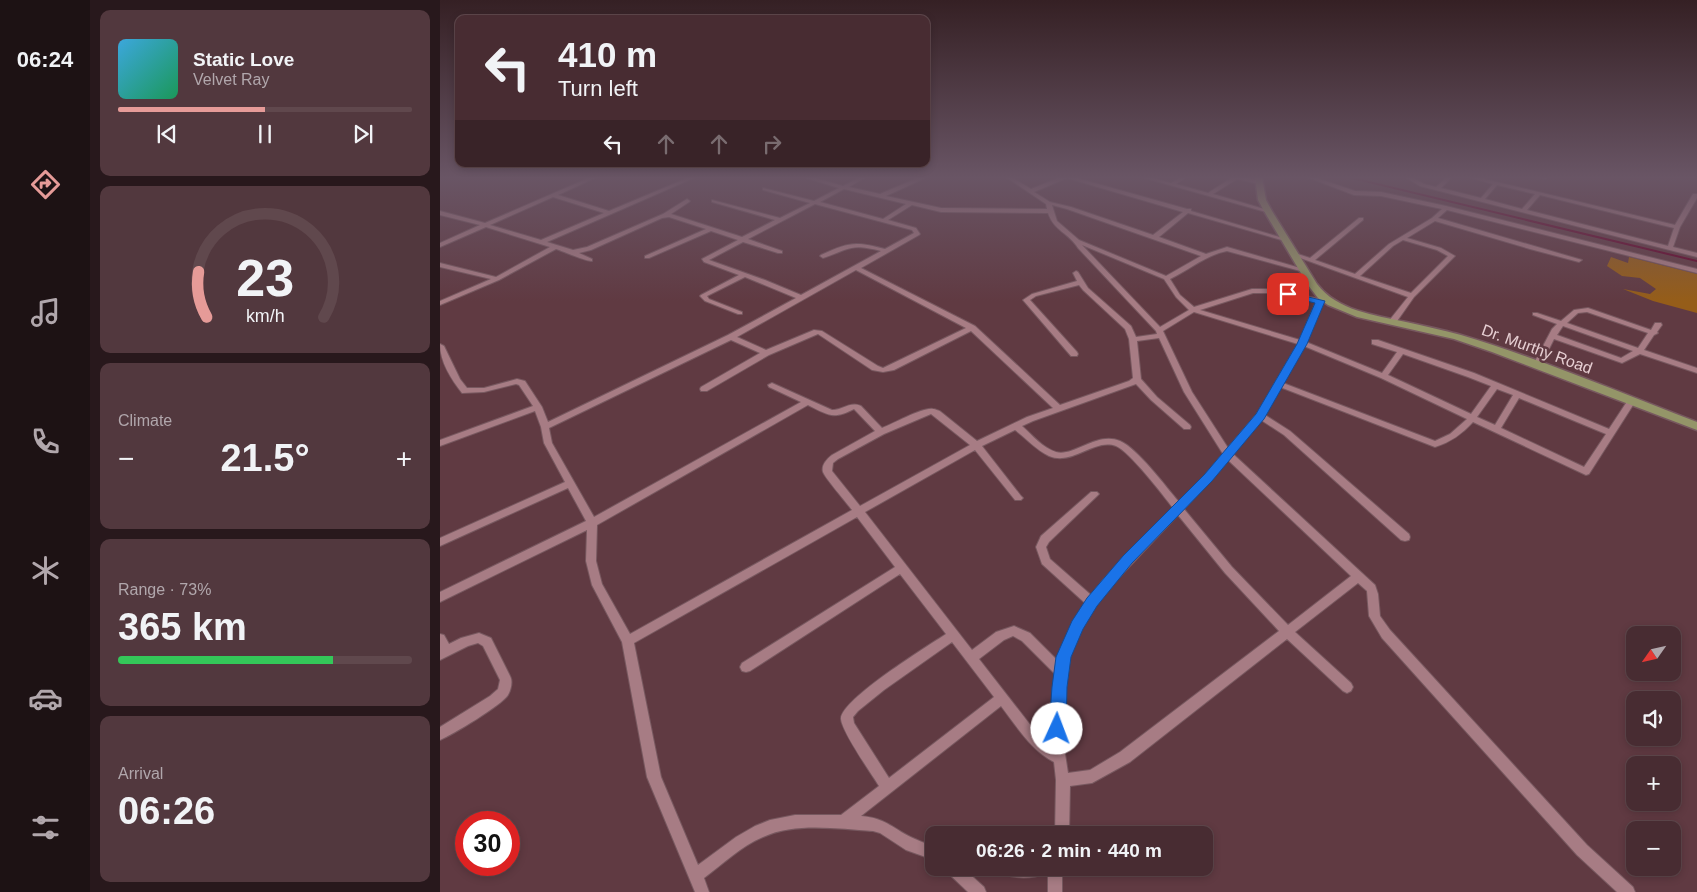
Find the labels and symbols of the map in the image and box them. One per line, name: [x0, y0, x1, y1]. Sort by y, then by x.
pin: [1267, 273, 1309, 315]
street label: Dr. Murthy Road: [1479, 321, 1595, 377]
north arrow: [1626, 626, 1681, 681]
position arrow: [1030, 702, 1082, 754]
speed limit sign: 30: [455, 811, 520, 876]

